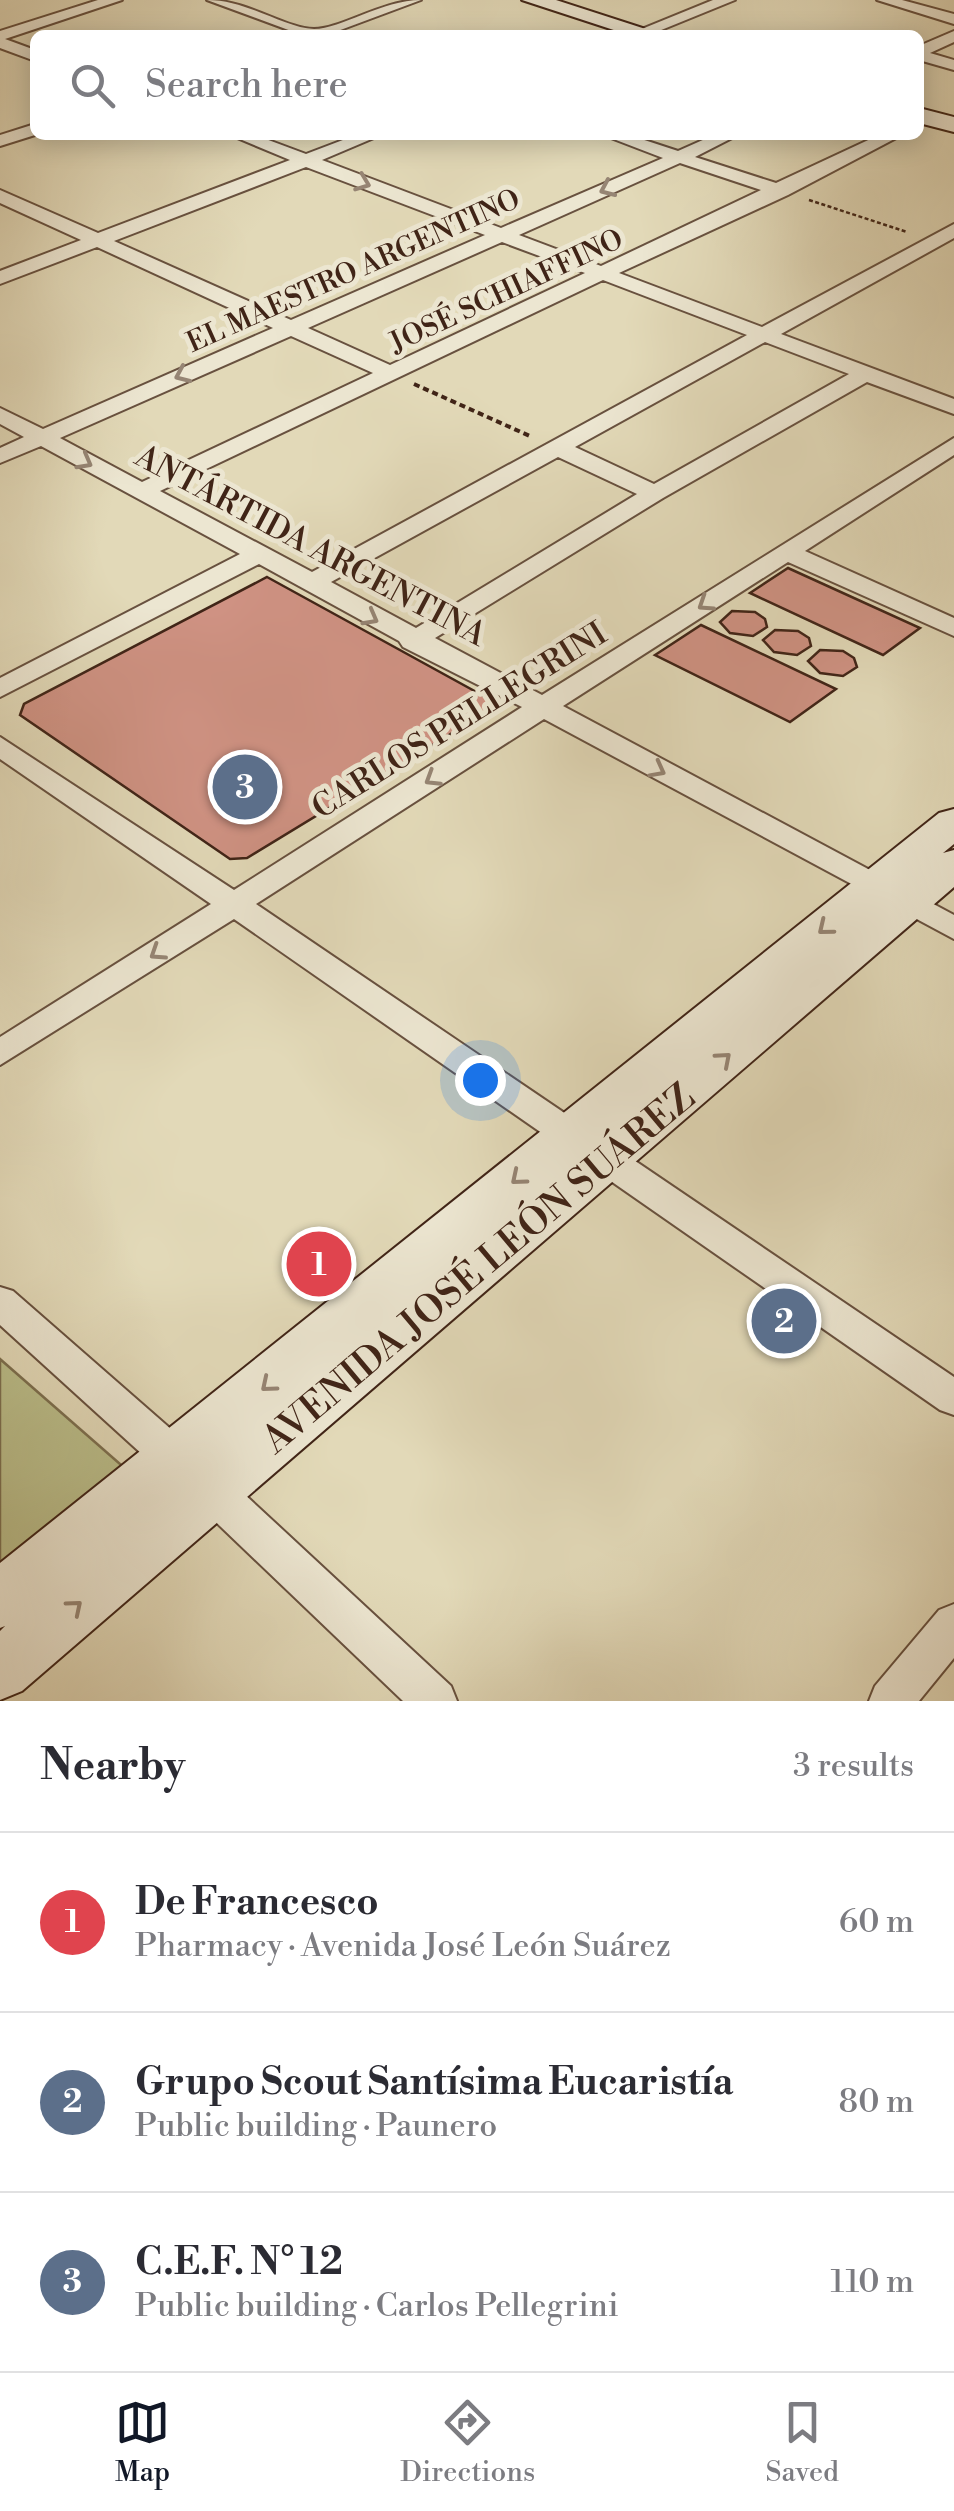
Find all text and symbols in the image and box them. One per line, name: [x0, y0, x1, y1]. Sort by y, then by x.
search box: [30, 30, 924, 140]
icon: search: [65, 58, 120, 113]
text: Search here: [145, 62, 348, 109]
one-way arrow: [353, 171, 371, 191]
one-way arrow: [599, 177, 617, 197]
street label: EL MAESTRO ARGENTINO: [181, 182, 526, 361]
street label: JOSÉ SCHIAFFINO: [383, 220, 629, 361]
one-way arrow: [174, 363, 192, 383]
street label: ANTÁRTIDA ARGENTINA: [127, 434, 495, 656]
one-way arrow: [75, 450, 93, 470]
one-way arrow: [698, 592, 716, 611]
one-way arrow: [360, 606, 378, 625]
street label: CARLOS PELLEGRINI: [305, 614, 614, 828]
pin: 3: [212, 750, 278, 824]
one-way arrow: [647, 758, 665, 777]
one-way arrow: [424, 767, 442, 786]
one-way arrow: [818, 916, 836, 934]
one-way arrow: [150, 941, 168, 960]
one-way arrow: [713, 1052, 731, 1070]
your location: [455, 1055, 506, 1106]
street label: AVENIDA JOSÉ LEÓN SUÁREZ: [250, 1071, 705, 1465]
one-way arrow: [512, 1166, 530, 1184]
pin: 1: [286, 1226, 352, 1302]
pin: 2: [752, 1284, 816, 1358]
one-way arrow: [261, 1373, 279, 1391]
one-way arrow: [63, 1601, 81, 1619]
text: Nearby: [40, 1740, 185, 1793]
text: 3 results: [793, 1746, 914, 1786]
text: De Francesco: [135, 1879, 379, 1926]
text: 1: [65, 1902, 80, 1942]
text: 60 m: [839, 1902, 914, 1942]
text: Pharmacy · Avenida José León Suárez: [135, 1926, 671, 1966]
text: Grupo Scout Santísima Eucaristía: [135, 2059, 733, 2106]
text: 2: [62, 2082, 83, 2122]
text: 80 m: [839, 2082, 914, 2122]
text: Public building · Paunero: [135, 2106, 497, 2146]
text: C.E.F. N° 12: [135, 2239, 343, 2286]
text: 3: [63, 2262, 82, 2302]
text: 110 m: [831, 2262, 914, 2302]
text: Public building · Carlos Pellegrini: [135, 2286, 618, 2326]
tab: Map: [115, 2395, 170, 2490]
tab: Directions: [400, 2395, 535, 2490]
tab: Saved: [765, 2395, 839, 2490]

